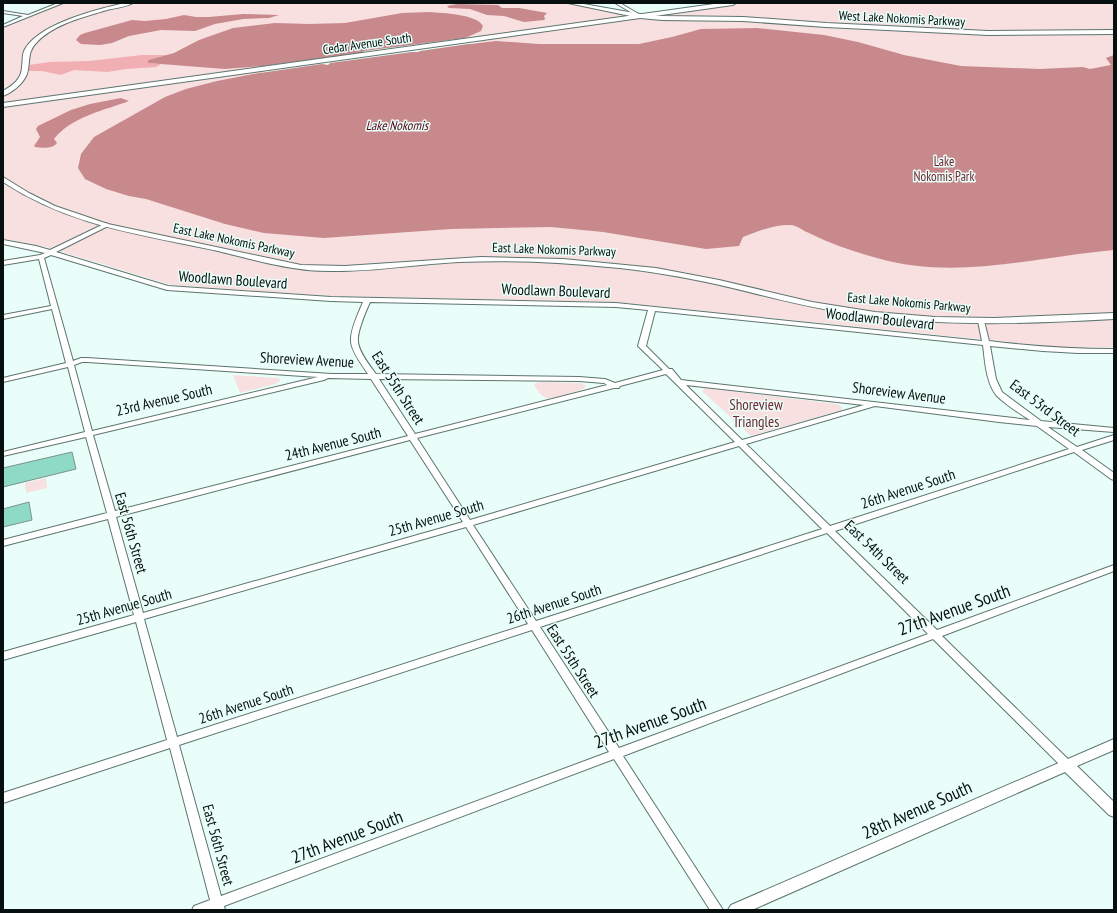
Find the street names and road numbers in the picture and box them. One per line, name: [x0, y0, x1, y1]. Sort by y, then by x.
street label: West Lake Nokomis Parkway: [838, 7, 966, 30]
street label: Cedar Avenue South: [322, 29, 413, 58]
street label: East Lake Nokomis Parkway: [172, 219, 296, 262]
street label: East Lake Nokomis Parkway: [492, 239, 616, 260]
street label: Woodlawn Boulevard: [178, 266, 288, 293]
street label: Woodlawn Boulevard: [501, 279, 611, 302]
street label: East Lake Nokomis Parkway: [847, 289, 971, 316]
street label: Woodlawn Boulevard: [825, 303, 935, 334]
street label: Shoreview Avenue: [260, 348, 354, 371]
street label: East 55th Street: [368, 348, 429, 428]
street label: East 53rd Street: [1006, 375, 1084, 440]
street label: Shoreview Avenue: [851, 377, 947, 408]
street label: 23rd Avenue South: [114, 379, 214, 420]
street label: 24th Avenue South: [283, 422, 383, 465]
street label: 26th Avenue South: [858, 464, 958, 513]
street label: East 56th Street: [111, 490, 152, 576]
street label: 25th Avenue South: [386, 495, 486, 540]
street label: East 54th Street: [841, 516, 914, 587]
street label: 26th Avenue South: [504, 579, 604, 628]
street label: 27th Avenue South: [895, 579, 1013, 640]
street label: 25th Avenue South: [74, 584, 174, 629]
street label: East 55th Street: [543, 621, 604, 701]
street label: 26th Avenue South: [196, 679, 296, 728]
street label: 27th Avenue South: [591, 692, 709, 753]
street label: 28th Avenue South: [858, 775, 975, 844]
street label: East 56th Street: [199, 802, 238, 888]
street label: 27th Avenue South: [288, 805, 406, 868]

